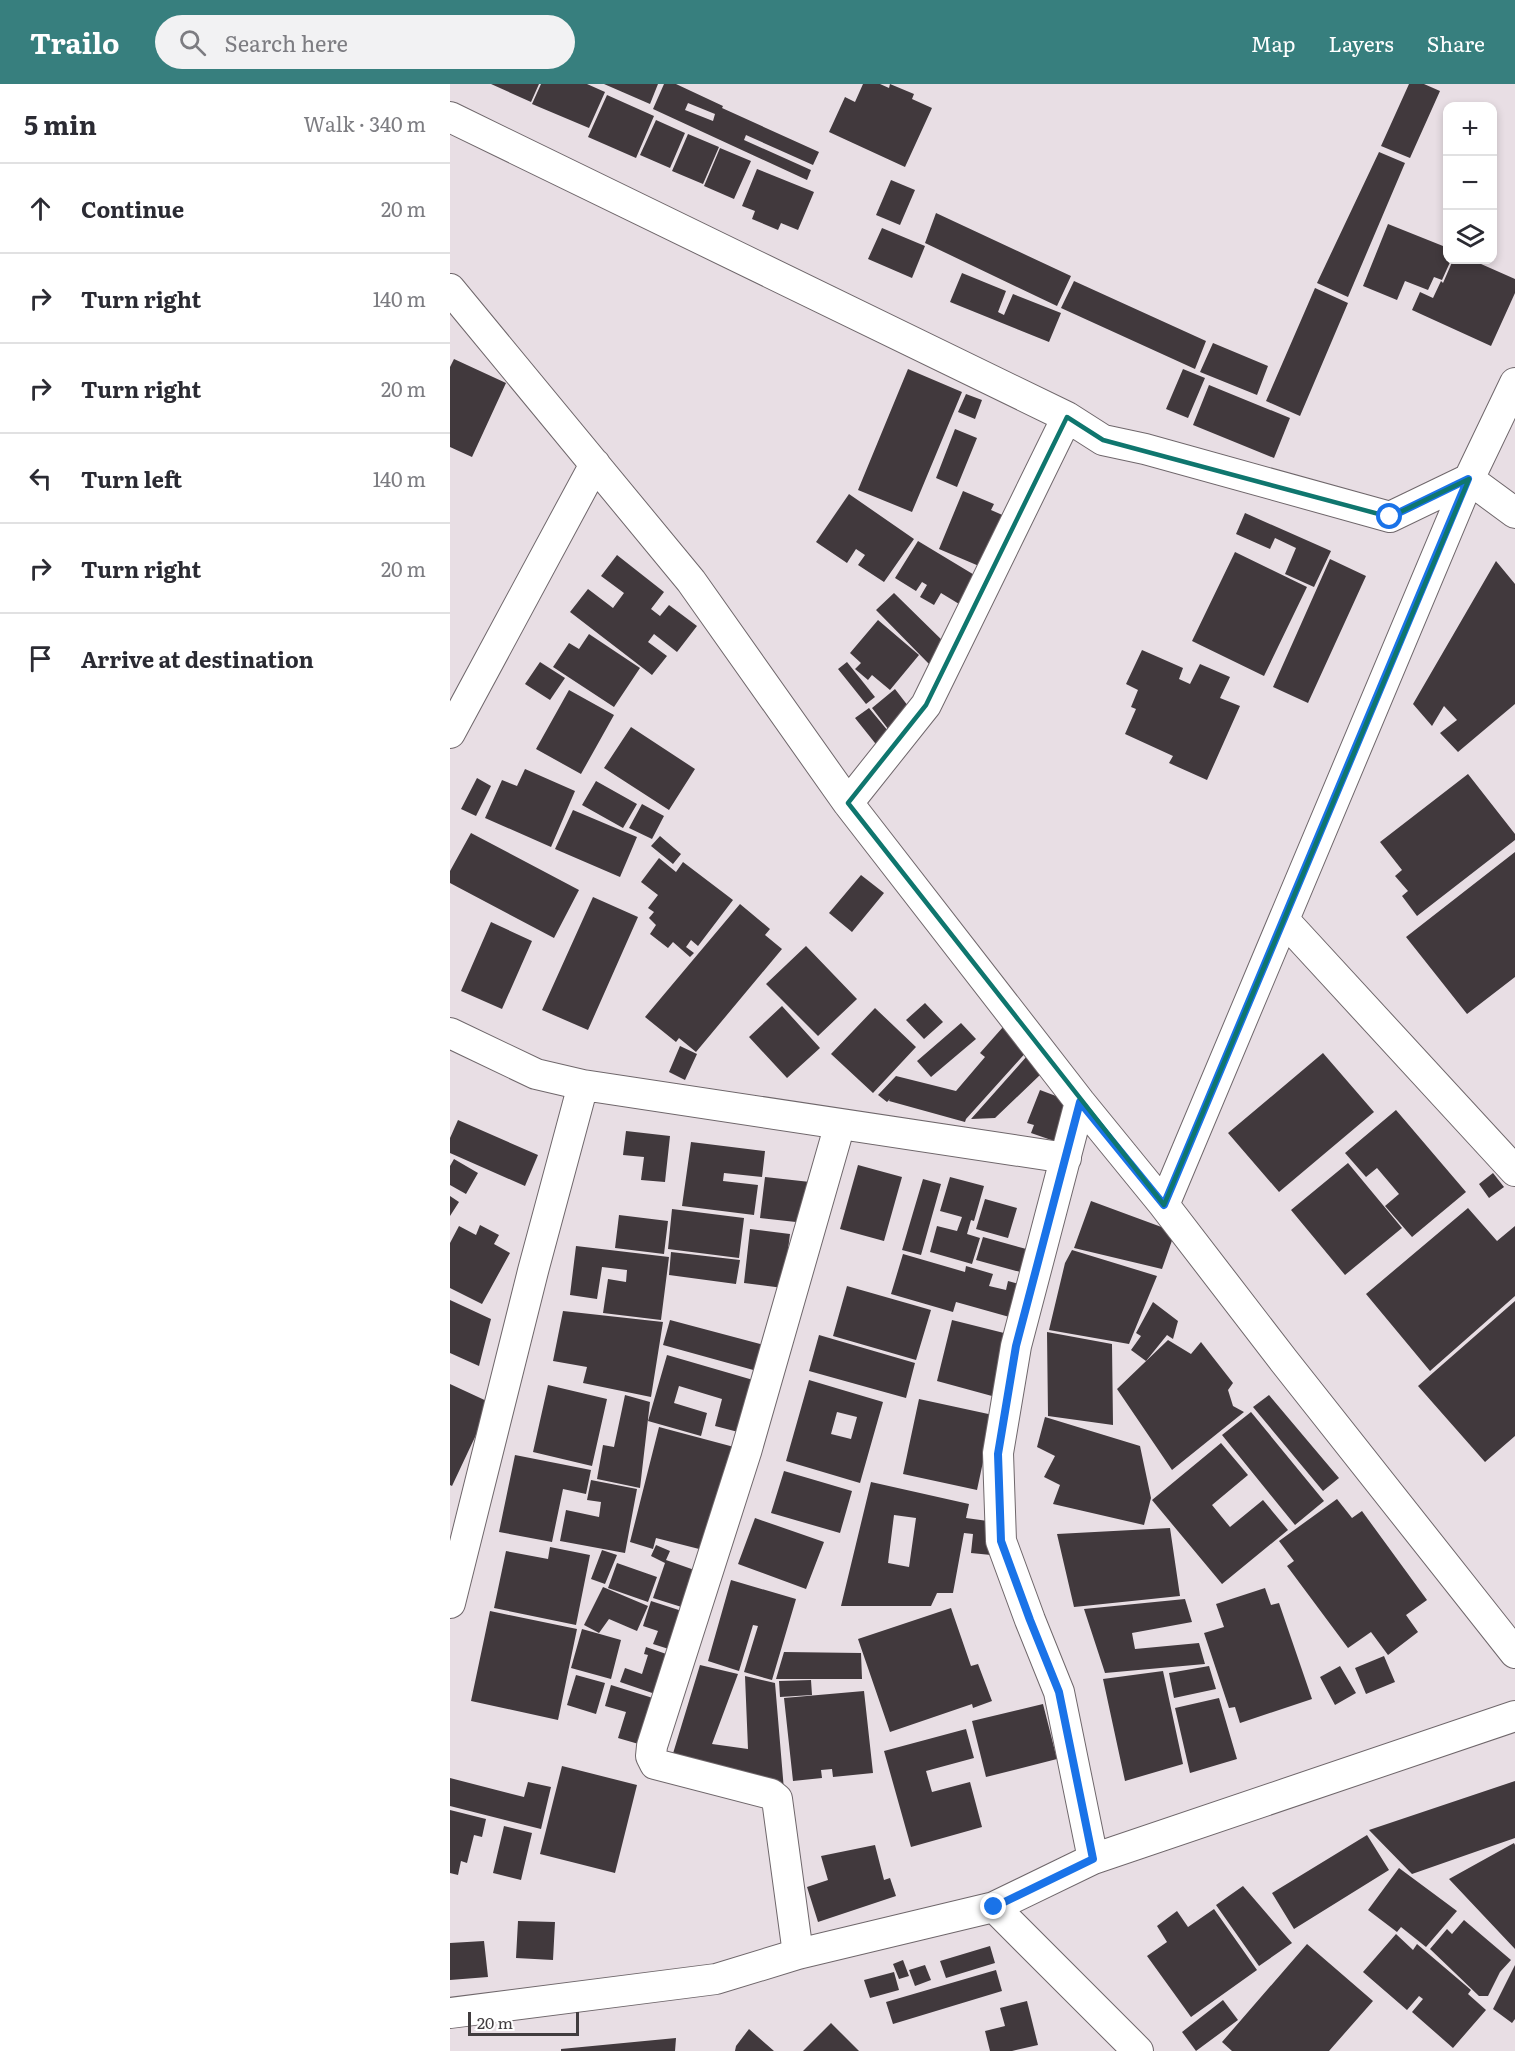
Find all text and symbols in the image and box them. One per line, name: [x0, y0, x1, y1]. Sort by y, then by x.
search box: [155, 15, 575, 69]
text: Trailo: [30, 21, 119, 63]
icon: search: [176, 26, 209, 59]
text: Search here: [224, 26, 348, 59]
text: Map: [1251, 27, 1296, 58]
text: Layers: [1329, 27, 1394, 58]
text: Share: [1427, 27, 1485, 58]
map controls: [1443, 102, 1497, 264]
button: +: [1443, 102, 1497, 156]
text: 5 min: [24, 104, 97, 143]
text: Walk · 340 m: [303, 108, 426, 138]
button: −: [1443, 156, 1497, 210]
icon: ahead: [24, 192, 57, 225]
text: Continue: [81, 192, 184, 225]
text: 20 m: [381, 193, 426, 223]
button: layers: [1443, 210, 1497, 264]
icon: right: [24, 282, 57, 315]
text: Turn right: [81, 282, 201, 315]
text: 140 m: [373, 283, 426, 313]
icon: right: [24, 372, 57, 405]
text: Turn right: [81, 372, 201, 405]
text: 20 m: [381, 373, 426, 403]
icon: left: [24, 462, 57, 495]
text: Turn left: [81, 462, 182, 495]
text: 140 m: [373, 463, 426, 493]
route start: [1376, 503, 1402, 529]
icon: right: [24, 552, 57, 585]
text: Turn right: [81, 552, 201, 585]
text: 20 m: [381, 553, 426, 583]
icon: arrive: [24, 642, 57, 675]
text: Arrive at destination: [81, 642, 314, 675]
route end: [980, 1893, 1006, 1919]
scale bar: [468, 2009, 579, 2036]
text: 20 m: [477, 2010, 513, 2034]

